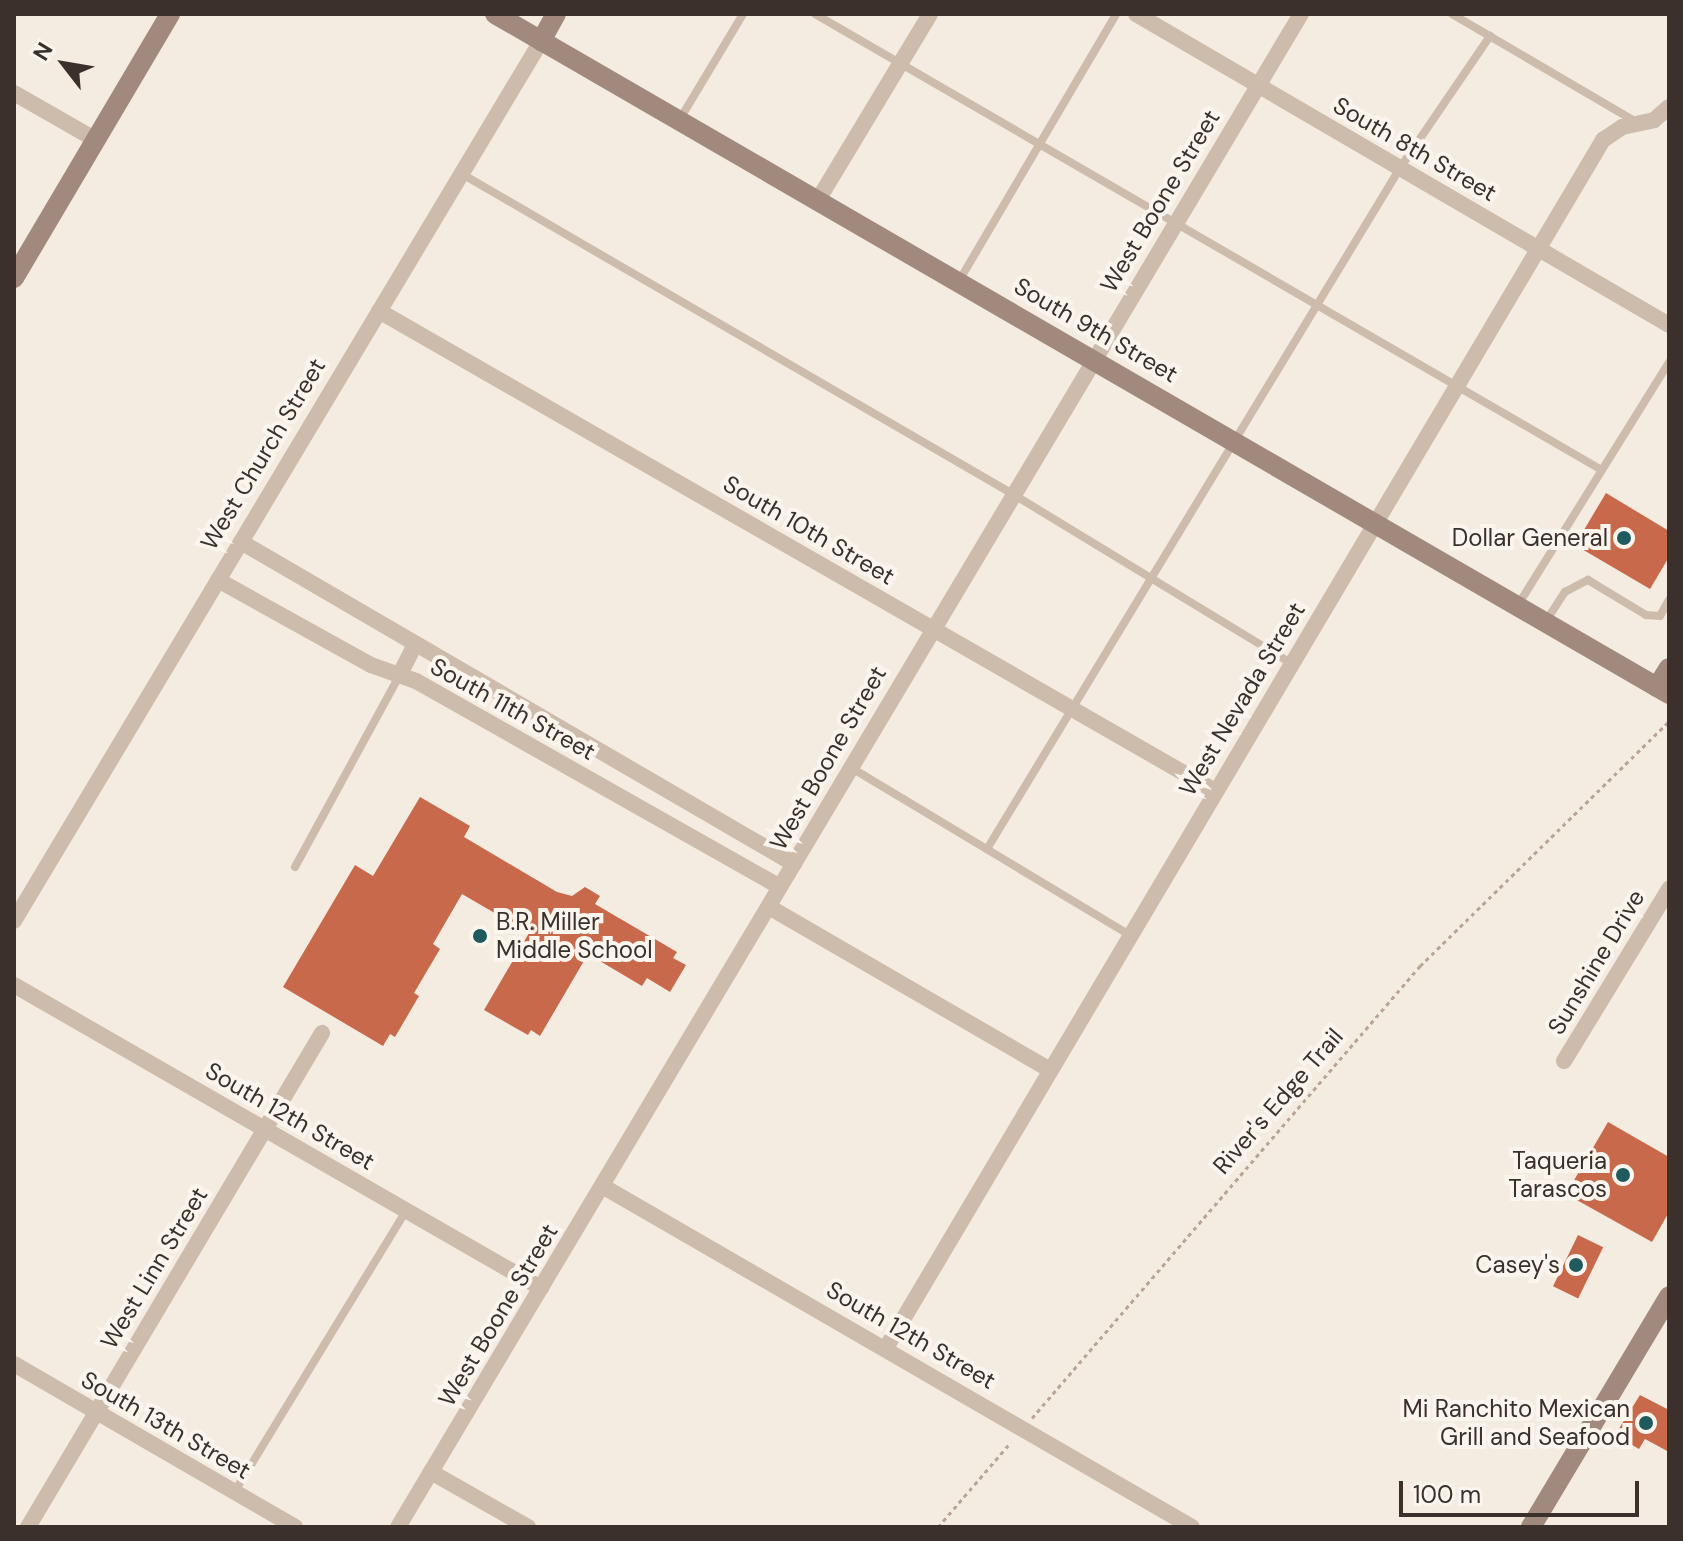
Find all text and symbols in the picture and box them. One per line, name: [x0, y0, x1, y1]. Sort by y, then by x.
north arrow: [24, 24, 104, 104]
text: N: [26, 37, 60, 66]
street label: South 8th Street: [1328, 91, 1502, 207]
street label: West Boone Street: [1094, 105, 1226, 297]
street label: South 9th Street: [1009, 271, 1183, 389]
street label: West Church Street: [195, 353, 331, 555]
street label: South 10th Street: [718, 469, 900, 591]
place label: Dollar General: [1452, 524, 1608, 552]
marker: Dollar General: [1615, 529, 1633, 547]
street label: West Nevada Street: [1173, 597, 1311, 801]
street label: South 11th Street: [426, 652, 600, 766]
street label: West Boone Street: [764, 661, 892, 855]
street label: Sunshine Drive: [1542, 884, 1650, 1040]
place label: B.R. Miller Middle School: [496, 908, 653, 964]
marker: B.R. Miller Middle School: [471, 927, 489, 945]
street label: River's Edge Trail: [1207, 1022, 1349, 1180]
street label: South 12th Street: [200, 1056, 380, 1176]
place label: Taqueria Tarascos: [1508, 1147, 1607, 1203]
marker: Taqueria Tarascos: [1614, 1166, 1632, 1184]
street label: West Linn Street: [94, 1182, 214, 1354]
street label: West Boone Street: [432, 1219, 564, 1411]
place label: Casey's: [1475, 1251, 1560, 1279]
marker: Casey's: [1567, 1256, 1585, 1274]
street label: South 12th Street: [821, 1275, 1001, 1395]
street label: South 13th Street: [76, 1365, 256, 1485]
place label: Mi Ranchito Mexican Grill and Seafood: [1402, 1395, 1630, 1451]
marker: Mi Ranchito Mexican Grill and Seafood: [1637, 1414, 1655, 1432]
scale bar: [1403, 1465, 1643, 1515]
text: 100 m: [1413, 1479, 1481, 1510]

